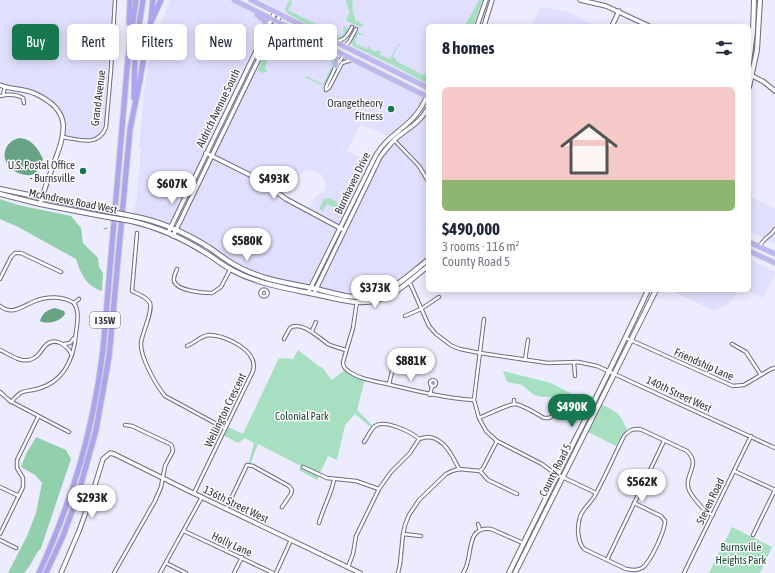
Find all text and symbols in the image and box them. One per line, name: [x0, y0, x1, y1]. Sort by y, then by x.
chip: Buy: [12, 24, 59, 60]
chip: Rent: [67, 24, 119, 60]
chip: Filters: [127, 24, 187, 60]
chip: New: [195, 24, 246, 60]
chip: Apartment: [254, 24, 337, 60]
icon: filters: [713, 37, 735, 59]
text: 8 homes: [442, 38, 495, 58]
street label: Aldrich Avenue South: [194, 67, 242, 149]
street label: Grand Avenue: [89, 69, 107, 127]
place label: Orangetheory Fitness: [327, 97, 383, 122]
marker: Orangetheory Fitness: [386, 104, 396, 114]
icon: home: [553, 113, 625, 185]
street label: Burnhaven Drive: [332, 150, 372, 216]
place label: U.S. Postal Office - Burnsville: [8, 159, 75, 184]
marker: U.S. Postal Office - Burnsville: [78, 166, 88, 176]
pin: $493K: [246, 166, 302, 200]
pin: $607K: [144, 171, 200, 205]
text: $493K: [259, 171, 289, 186]
text: $607K: [157, 176, 187, 191]
street label: McAndrews Road West: [28, 187, 118, 215]
text: $490,000: [442, 219, 500, 239]
pin: $580K: [219, 228, 275, 262]
text: $580K: [232, 233, 262, 248]
text: 3 rooms · 116 m²: [442, 239, 519, 254]
text: County Road 5: [442, 254, 510, 269]
pin: $373K: [347, 275, 403, 309]
text: $373K: [360, 280, 390, 295]
road number: I 35W: [90, 312, 120, 328]
street label: Friendship Lane: [672, 346, 736, 382]
pin: $881K: [383, 348, 439, 382]
text: $881K: [396, 353, 426, 368]
street label: Wellington Crescent: [202, 371, 248, 449]
street label: 140th Street West: [644, 374, 714, 414]
pin: $490K: [544, 394, 600, 428]
text: $490K: [557, 399, 587, 414]
park label: Colonial Park: [275, 410, 329, 422]
street label: County Road 5: [537, 442, 573, 498]
pin: $562K: [614, 469, 670, 503]
text: $562K: [627, 474, 657, 489]
street label: Steven Road: [694, 476, 726, 526]
street label: 136th Street West: [202, 483, 270, 525]
pin: $293K: [64, 485, 120, 519]
text: $293K: [77, 490, 107, 505]
street label: Holly Lane: [210, 529, 254, 559]
park label: Burnsville Heights Park: [716, 541, 767, 566]

